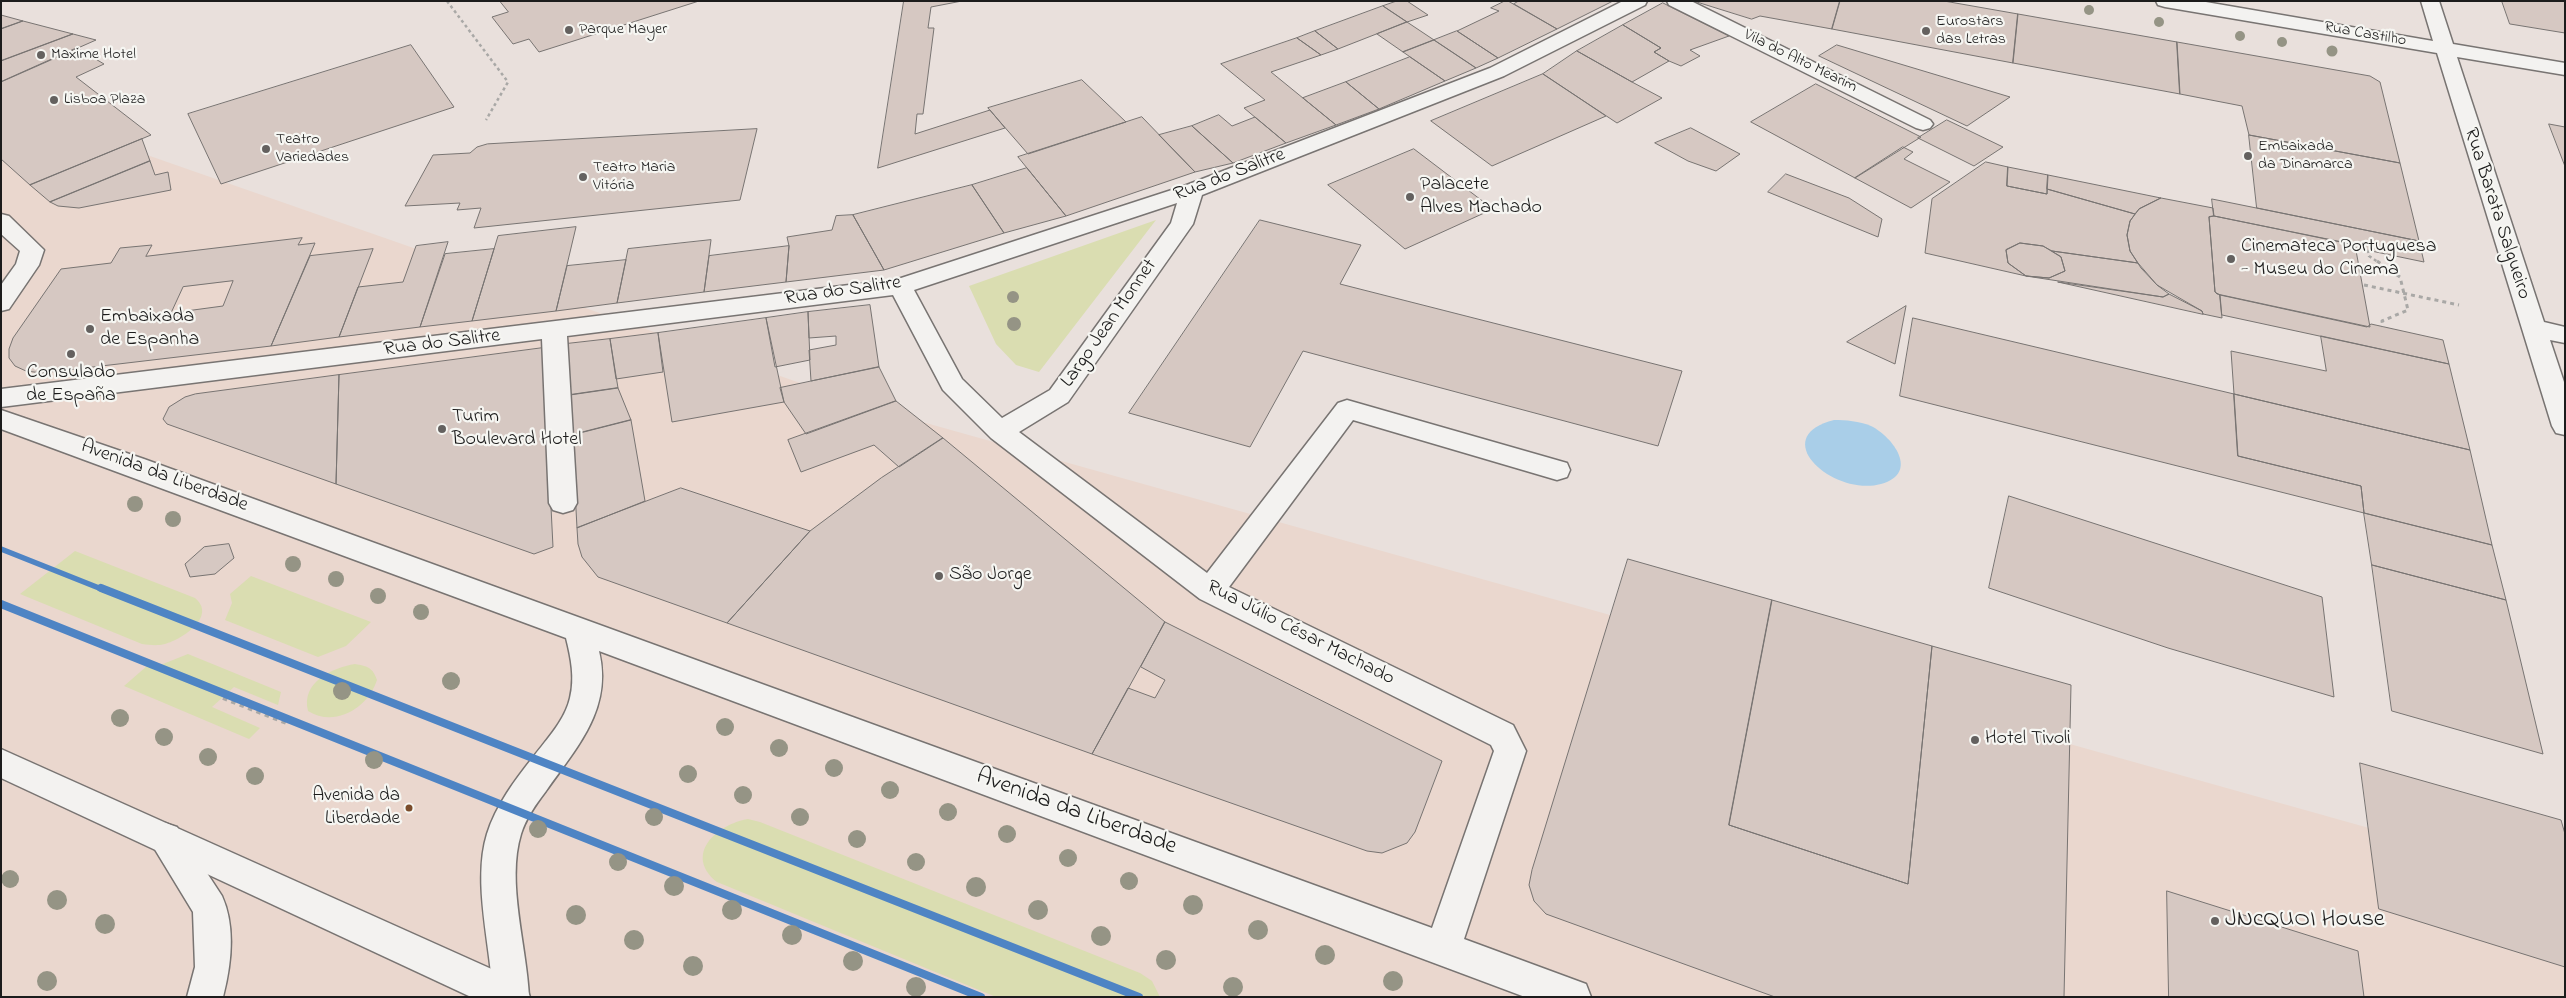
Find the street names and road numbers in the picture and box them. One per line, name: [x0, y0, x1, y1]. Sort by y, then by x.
street label: Rua Castilho: [2322, 18, 2408, 52]
street label: Vila do Alto Mearim: [1740, 26, 1860, 98]
street label: Rua Barata Salgueiro: [2457, 125, 2535, 303]
street label: Rua do Salitre: [1171, 144, 1289, 208]
street label: Largo Jean Monnet: [1057, 255, 1163, 393]
street label: Rua do Salitre: [783, 272, 903, 312]
street label: Rua do Salitre: [382, 325, 502, 363]
street label: Avenida da Liberdade: [77, 436, 251, 518]
street label: Rua Júlio César Machado: [1202, 576, 1398, 692]
street label: Avenida da Liberdade: [972, 763, 1180, 863]

